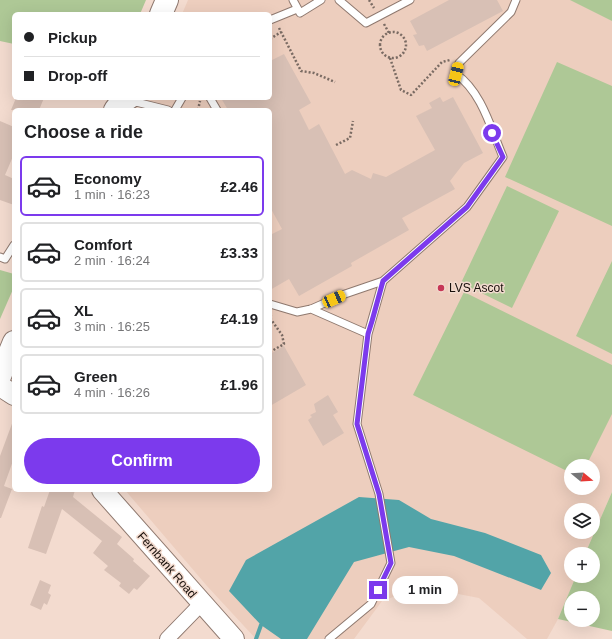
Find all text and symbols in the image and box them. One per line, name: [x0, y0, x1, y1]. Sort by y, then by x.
text: Pickup: [48, 29, 97, 46]
car: [447, 61, 465, 87]
text: Drop-off: [48, 67, 107, 84]
text: Choose a ride: [24, 122, 143, 142]
route start: [483, 124, 501, 142]
icon: car: [26, 168, 62, 204]
text: Economy: [74, 170, 142, 187]
text: £2.46: [220, 178, 258, 195]
text: 1 min · 16:23: [74, 187, 150, 202]
icon: car: [26, 234, 62, 270]
text: Comfort: [74, 236, 132, 253]
text: £3.33: [220, 244, 258, 261]
text: 2 min · 16:24: [74, 253, 150, 268]
place label: LVS Ascot: [449, 281, 504, 295]
marker: LVS Ascot: [436, 283, 446, 293]
car: [321, 289, 347, 309]
icon: car: [26, 300, 62, 336]
text: XL: [74, 302, 93, 319]
text: £4.19: [220, 310, 258, 327]
text: 3 min · 16:25: [74, 319, 150, 334]
icon: car: [26, 366, 62, 402]
text: Green: [74, 368, 117, 385]
text: £1.96: [220, 376, 258, 393]
text: 4 min · 16:26: [74, 385, 150, 400]
button: Confirm: [24, 438, 260, 484]
north arrow: [564, 459, 600, 495]
map controls: [564, 459, 600, 627]
button: layers: [564, 503, 600, 539]
street label: Fernbank Road: [135, 529, 199, 601]
button: +: [564, 547, 600, 583]
callout: 1 min: [392, 576, 458, 604]
route end: [369, 581, 387, 599]
text: 1 min: [408, 582, 442, 597]
button: −: [564, 591, 600, 627]

